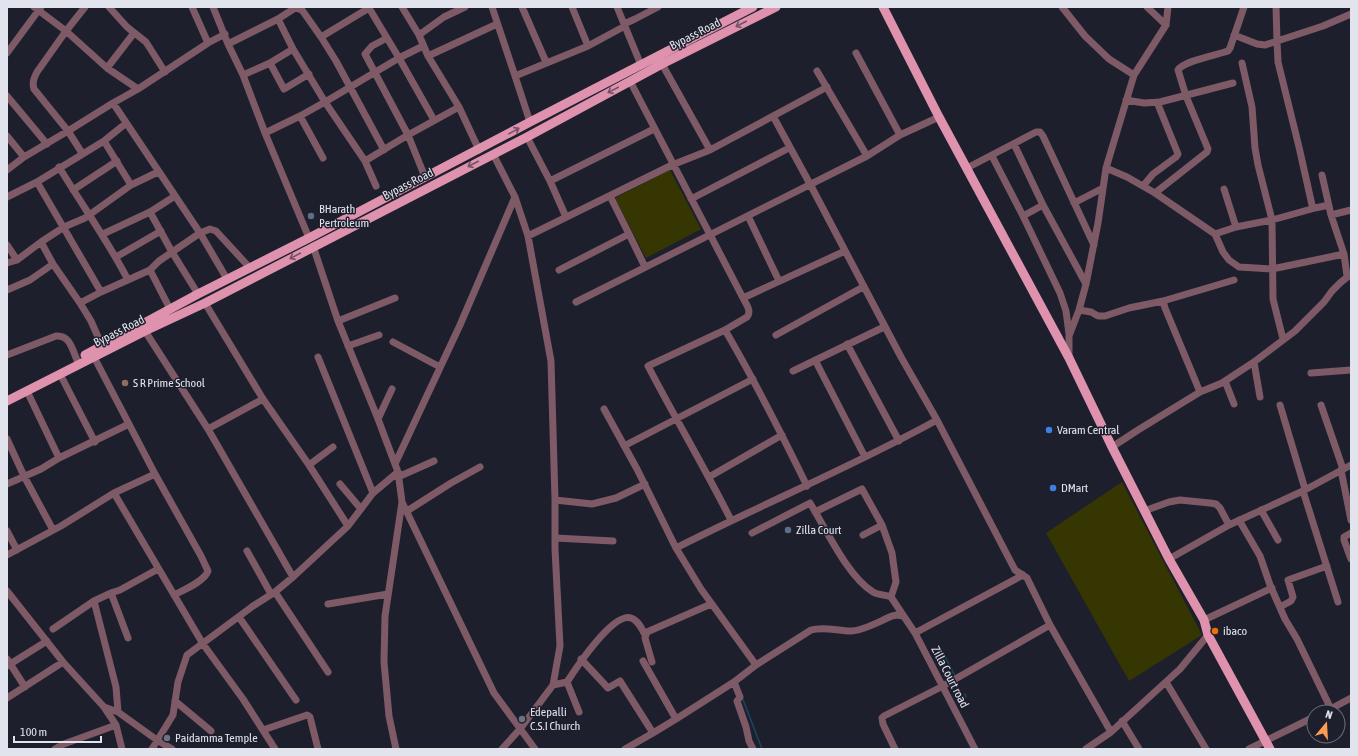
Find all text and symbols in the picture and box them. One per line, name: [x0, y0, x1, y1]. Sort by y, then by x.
street label: Bypass Road: [667, 15, 723, 53]
one-way arrow: [735, 21, 747, 29]
one-way arrow: [607, 87, 619, 95]
one-way arrow: [507, 127, 519, 134]
one-way arrow: [467, 161, 479, 168]
street label: Bypass Road: [380, 165, 436, 203]
place label: BHarath Pertroleum: [319, 202, 369, 230]
marker: BHarath Pertroleum: [306, 211, 316, 221]
one-way arrow: [290, 252, 302, 260]
street label: Bypass Road: [91, 312, 147, 350]
place label: S R Prime School: [133, 376, 206, 390]
marker: S R Prime School: [120, 378, 130, 388]
place label: Varam Central: [1057, 423, 1120, 437]
marker: Varam Central: [1044, 425, 1054, 435]
place label: DMart: [1061, 481, 1089, 495]
marker: DMart: [1048, 483, 1058, 493]
place label: Zilla Court: [796, 523, 842, 537]
marker: Zilla Court: [783, 525, 793, 535]
place label: ibaco: [1223, 624, 1247, 638]
marker: ibaco: [1210, 626, 1220, 636]
street label: Zilla Court road: [928, 644, 972, 710]
north arrow: [1306, 704, 1346, 744]
place label: Edepalli C.S.I Church: [530, 705, 580, 733]
text: N: [1324, 708, 1334, 721]
marker: Edepalli C.S.I Church: [517, 714, 527, 724]
scale bar: [14, 718, 101, 744]
text: 100 m: [20, 725, 47, 739]
place label: Paidamma Temple: [175, 731, 258, 745]
marker: Paidamma Temple: [162, 733, 172, 743]

